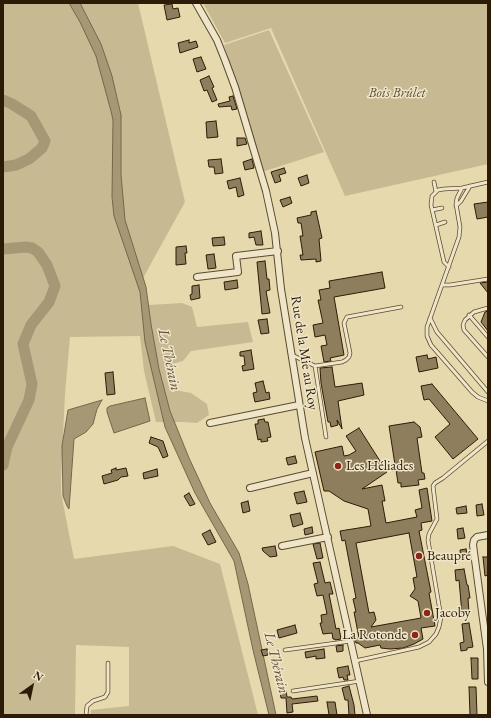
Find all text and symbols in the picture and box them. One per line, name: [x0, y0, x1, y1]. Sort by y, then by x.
park label: Bois Brûlet: [368, 85, 426, 101]
street label: Rue de la Mie au Roy: [287, 295, 321, 411]
water label: Le Thérain: [154, 327, 184, 393]
place label: Les Héliades: [346, 458, 413, 474]
marker: Les Héliades: [333, 461, 343, 471]
place label: Beaupré: [427, 548, 471, 564]
marker: Beaupré: [414, 551, 424, 561]
place label: Jacoby: [435, 605, 471, 621]
marker: Jacoby: [422, 608, 432, 618]
place label: La Rotonde: [342, 627, 407, 643]
water label: Le Thérain: [260, 630, 292, 696]
marker: La Rotonde: [410, 630, 420, 640]
north arrow: [12, 666, 52, 706]
text: N: [31, 668, 46, 684]

